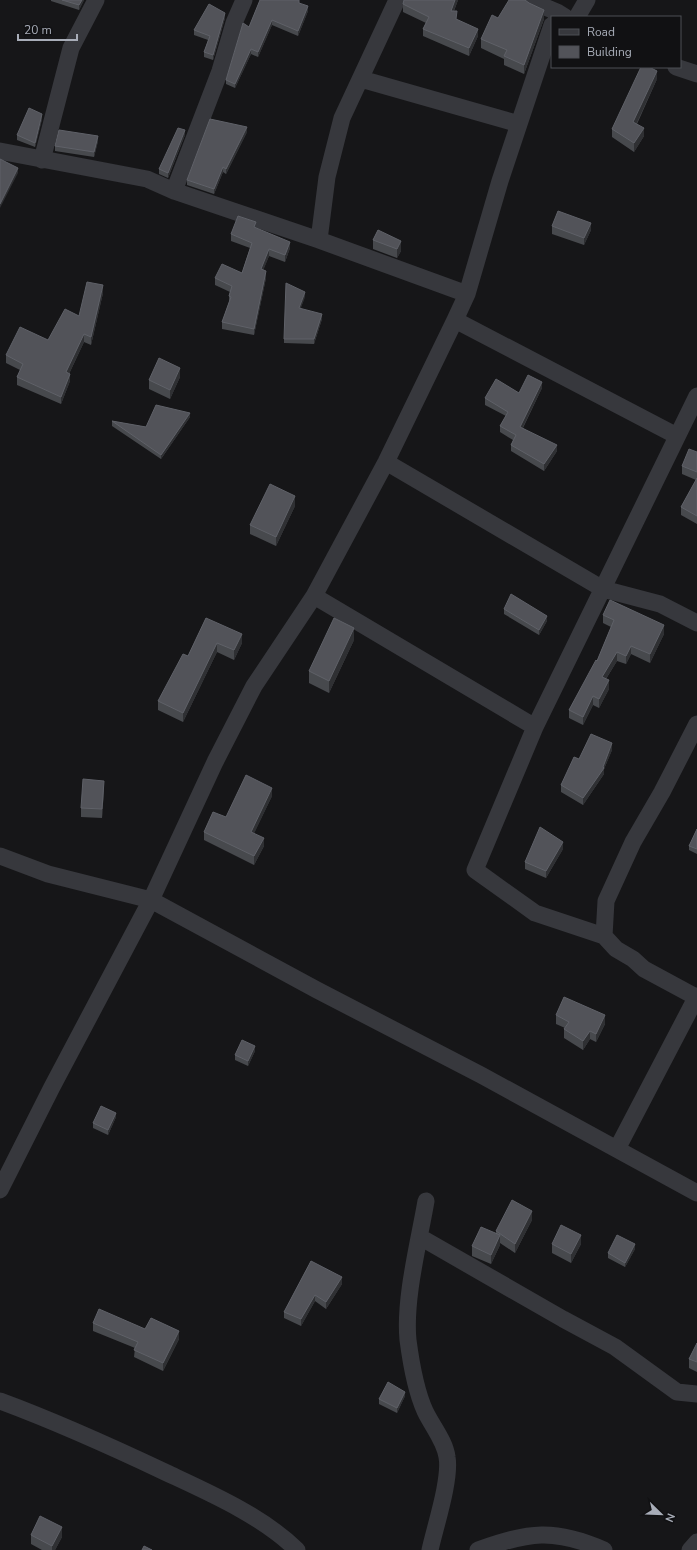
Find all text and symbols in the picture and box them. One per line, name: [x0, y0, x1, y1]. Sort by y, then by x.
scale bar: [18, 16, 77, 42]
legend: [551, 16, 681, 68]
text: 20 m: [24, 22, 52, 38]
text: Road: [587, 24, 615, 40]
text: Building: [587, 44, 632, 60]
north arrow: [641, 1494, 681, 1534]
text: N: [661, 1511, 678, 1524]

